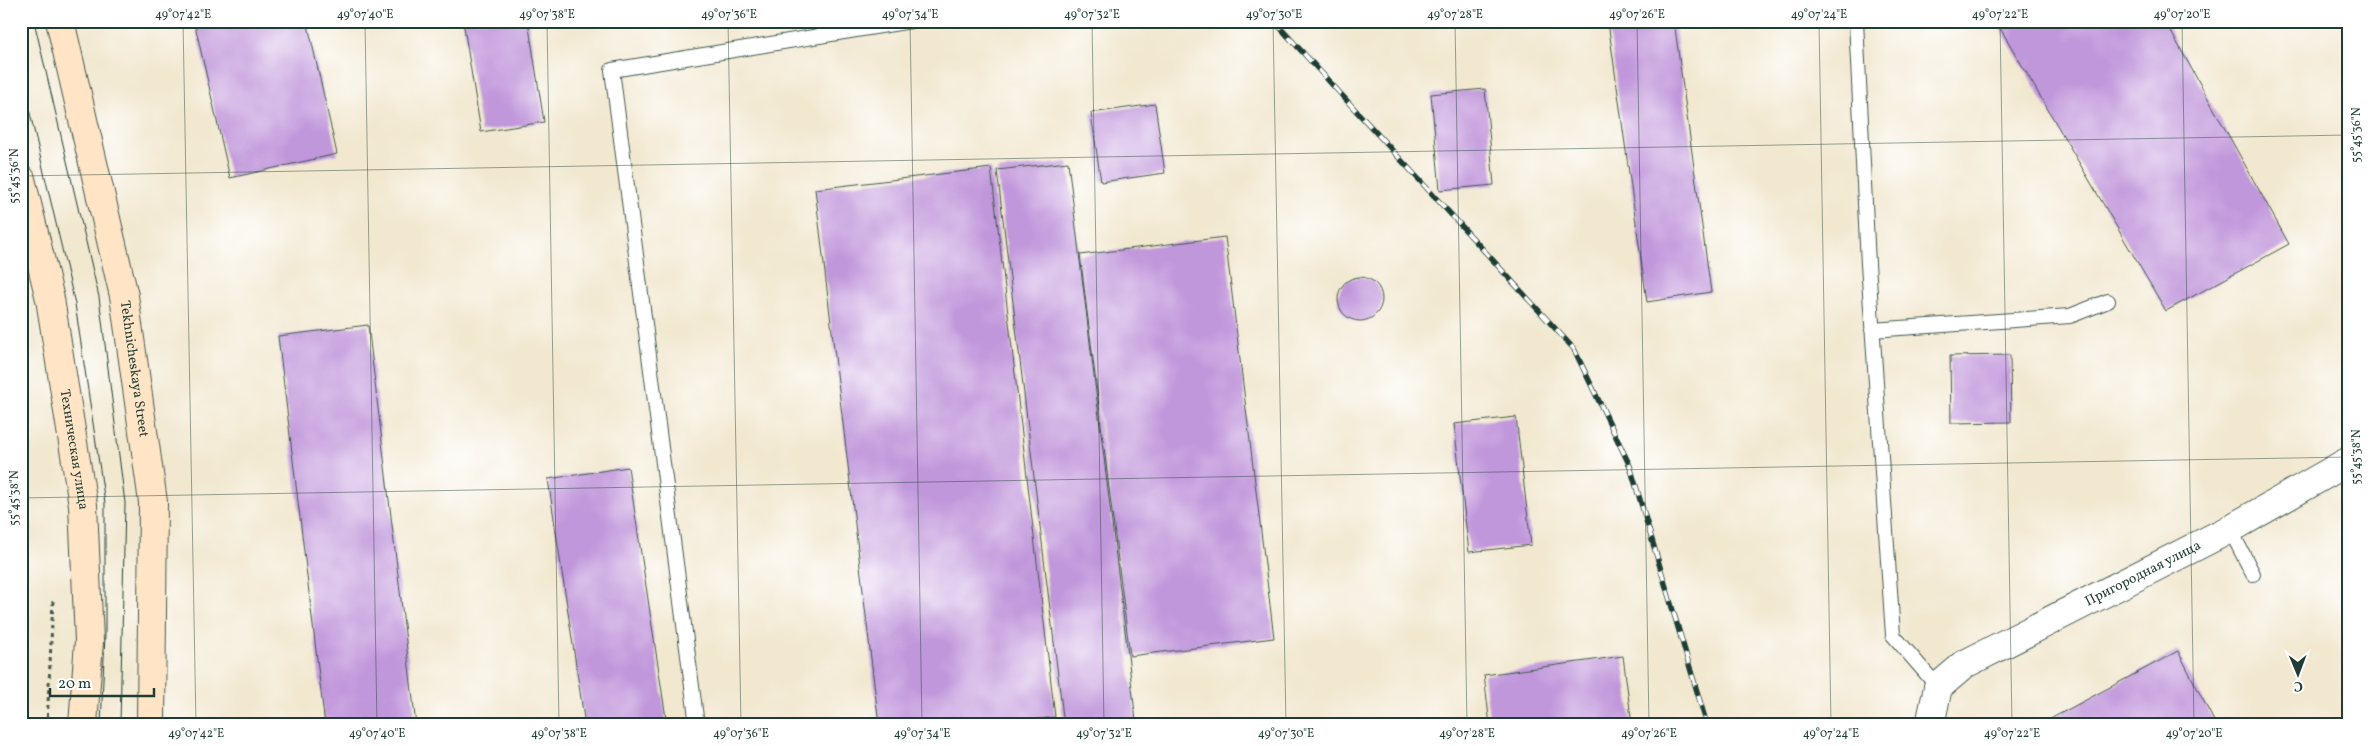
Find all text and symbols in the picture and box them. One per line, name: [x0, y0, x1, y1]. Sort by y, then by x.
text: 49°07'42"E: [155, 7, 211, 23]
text: 49°07'40"E: [337, 7, 393, 23]
text: 49°07'38"E: [519, 7, 575, 23]
text: 49°07'36"E: [701, 7, 757, 23]
text: 49°07'34"E: [882, 7, 938, 23]
text: 49°07'32"E: [1064, 7, 1120, 23]
text: 49°07'30"E: [1246, 7, 1302, 23]
text: 49°07'28"E: [1427, 7, 1483, 23]
text: 49°07'26"E: [1609, 7, 1665, 23]
text: 49°07'24"E: [1791, 7, 1847, 23]
text: 49°07'22"E: [1972, 7, 2028, 23]
text: 49°07'20"E: [2154, 7, 2210, 23]
text: 55°45'36"N: [2349, 107, 2365, 163]
text: 55°45'36"N: [7, 148, 23, 204]
street label: Tekhnicheskaya Street: [115, 299, 153, 438]
street label: Техническая улица: [55, 388, 93, 510]
text: 55°45'38"N: [2349, 429, 2365, 485]
text: 55°45'38"N: [7, 470, 23, 526]
street label: Пригородная улица: [2082, 536, 2204, 611]
north arrow: [2272, 648, 2322, 698]
scale bar: [50, 666, 154, 698]
text: 20 m: [58, 674, 91, 695]
text: С: [2294, 676, 2303, 695]
text: 49°07'42"E: [168, 726, 224, 742]
text: 49°07'40"E: [349, 726, 405, 742]
text: 49°07'38"E: [531, 726, 587, 742]
text: 49°07'36"E: [713, 726, 769, 742]
text: 49°07'34"E: [894, 726, 950, 742]
text: 49°07'32"E: [1076, 726, 1132, 742]
text: 49°07'30"E: [1258, 726, 1314, 742]
text: 49°07'28"E: [1439, 726, 1495, 742]
text: 49°07'26"E: [1621, 726, 1677, 742]
text: 49°07'24"E: [1803, 726, 1859, 742]
text: 49°07'22"E: [1984, 726, 2040, 742]
text: 49°07'20"E: [2166, 726, 2222, 742]

